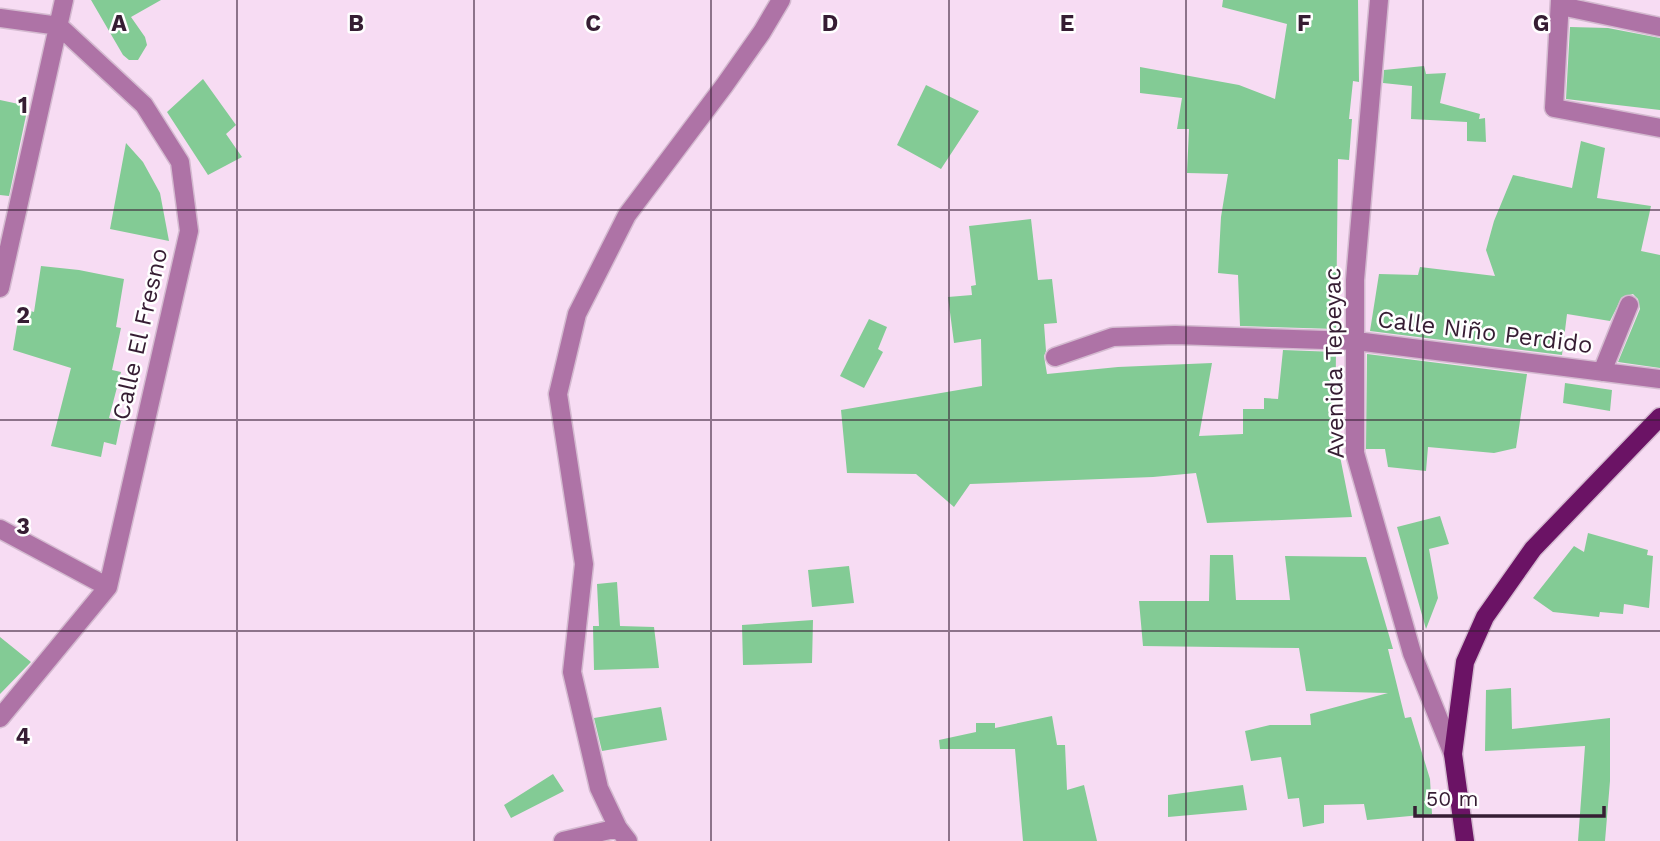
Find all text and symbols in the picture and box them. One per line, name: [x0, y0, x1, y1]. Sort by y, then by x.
text: A: [111, 10, 127, 37]
text: B: [348, 10, 364, 37]
text: C: [585, 10, 601, 37]
text: D: [822, 10, 838, 37]
text: E: [1060, 10, 1074, 37]
text: F: [1297, 10, 1311, 37]
text: G: [1533, 10, 1549, 37]
text: 1: [18, 92, 28, 119]
street label: Calle El Fresno: [107, 245, 173, 423]
street label: Avenida Tepeyac: [1318, 267, 1350, 459]
text: 2: [16, 302, 30, 329]
street label: Calle Niño Perdido: [1376, 305, 1594, 359]
text: 3: [16, 513, 30, 540]
text: 4: [16, 723, 31, 750]
scale bar: [1415, 774, 1604, 818]
text: 50 m: [1426, 786, 1478, 811]

